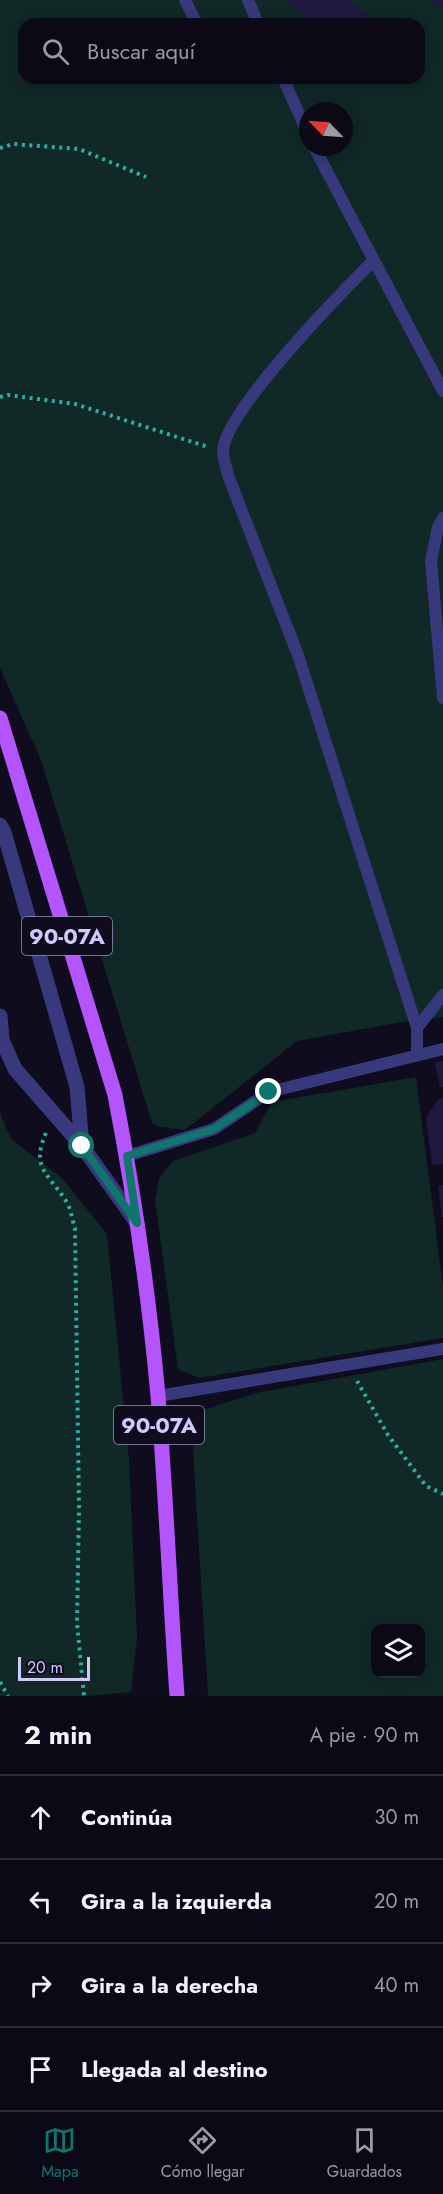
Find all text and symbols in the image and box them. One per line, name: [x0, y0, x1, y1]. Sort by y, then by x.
search box: [18, 18, 425, 84]
icon: search: [39, 35, 72, 68]
text: Buscar aquí: [87, 35, 195, 67]
north arrow: [299, 102, 353, 156]
road number: 90-07A: [22, 917, 112, 955]
route end: [255, 1078, 281, 1104]
route start: [68, 1132, 94, 1158]
road number: 90-07A: [114, 1406, 204, 1444]
map controls: [371, 1624, 425, 1678]
button: layers: [371, 1624, 425, 1678]
scale bar: [18, 1654, 90, 1682]
text: 20 m: [27, 1656, 63, 1679]
text: 2 min: [24, 1716, 92, 1754]
text: A pie · 90 m: [310, 1721, 419, 1750]
icon: ahead: [24, 1801, 57, 1834]
text: Continúa: [81, 1801, 172, 1833]
text: 30 m: [374, 1803, 419, 1832]
icon: left: [24, 1885, 57, 1918]
text: Gira a la izquierda: [81, 1885, 272, 1917]
text: 20 m: [374, 1887, 419, 1916]
icon: right: [24, 1969, 57, 2002]
text: Gira a la derecha: [81, 1969, 258, 2001]
text: 40 m: [374, 1971, 419, 2000]
icon: arrive: [24, 2053, 57, 2086]
text: Llegada al destino: [81, 2053, 268, 2085]
tab: Mapa: [41, 2124, 79, 2183]
tab: Cómo llegar: [161, 2124, 244, 2183]
tab: Guardados: [327, 2124, 402, 2183]

